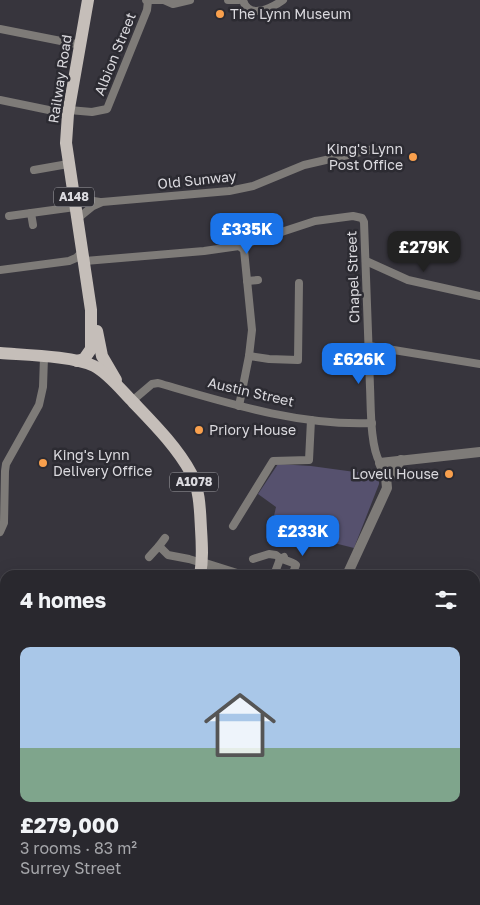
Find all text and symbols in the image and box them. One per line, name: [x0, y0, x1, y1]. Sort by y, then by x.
place label: The Lynn Museum: [230, 5, 351, 22]
marker: The Lynn Museum: [214, 8, 226, 20]
street label: Albion Street: [90, 10, 139, 98]
street label: Railway Road: [44, 33, 75, 125]
place label: King's Lynn Post Office: [326, 140, 403, 173]
marker: King's Lynn Post Office: [407, 151, 419, 163]
street label: Old Sunway: [157, 167, 237, 192]
road number: A148: [54, 188, 94, 206]
pin: £335K: [212, 212, 282, 255]
text: £335K: [221, 219, 273, 239]
pin: £279K: [389, 230, 459, 273]
street label: Chapel Street: [342, 231, 363, 323]
text: £279K: [399, 237, 449, 257]
pin: £626K: [324, 342, 394, 385]
text: £626K: [333, 349, 385, 369]
street label: Austin Street: [206, 373, 296, 410]
place label: Priory House: [209, 421, 296, 438]
marker: Priory House: [193, 424, 205, 436]
place label: King's Lynn Delivery Office: [53, 446, 152, 479]
marker: King's Lynn Delivery Office: [37, 457, 49, 469]
place label: Lovell House: [352, 465, 439, 482]
marker: Lovell House: [443, 468, 455, 480]
road number: A1078: [170, 472, 218, 492]
pin: £233K: [268, 514, 338, 557]
text: £233K: [277, 521, 329, 541]
icon: filters: [432, 586, 460, 614]
text: 4 homes: [20, 587, 106, 613]
icon: home: [195, 680, 285, 770]
text: £279,000: [20, 812, 119, 838]
text: 3 rooms · 83 m²: [20, 838, 137, 858]
text: Surrey Street: [20, 858, 122, 878]

